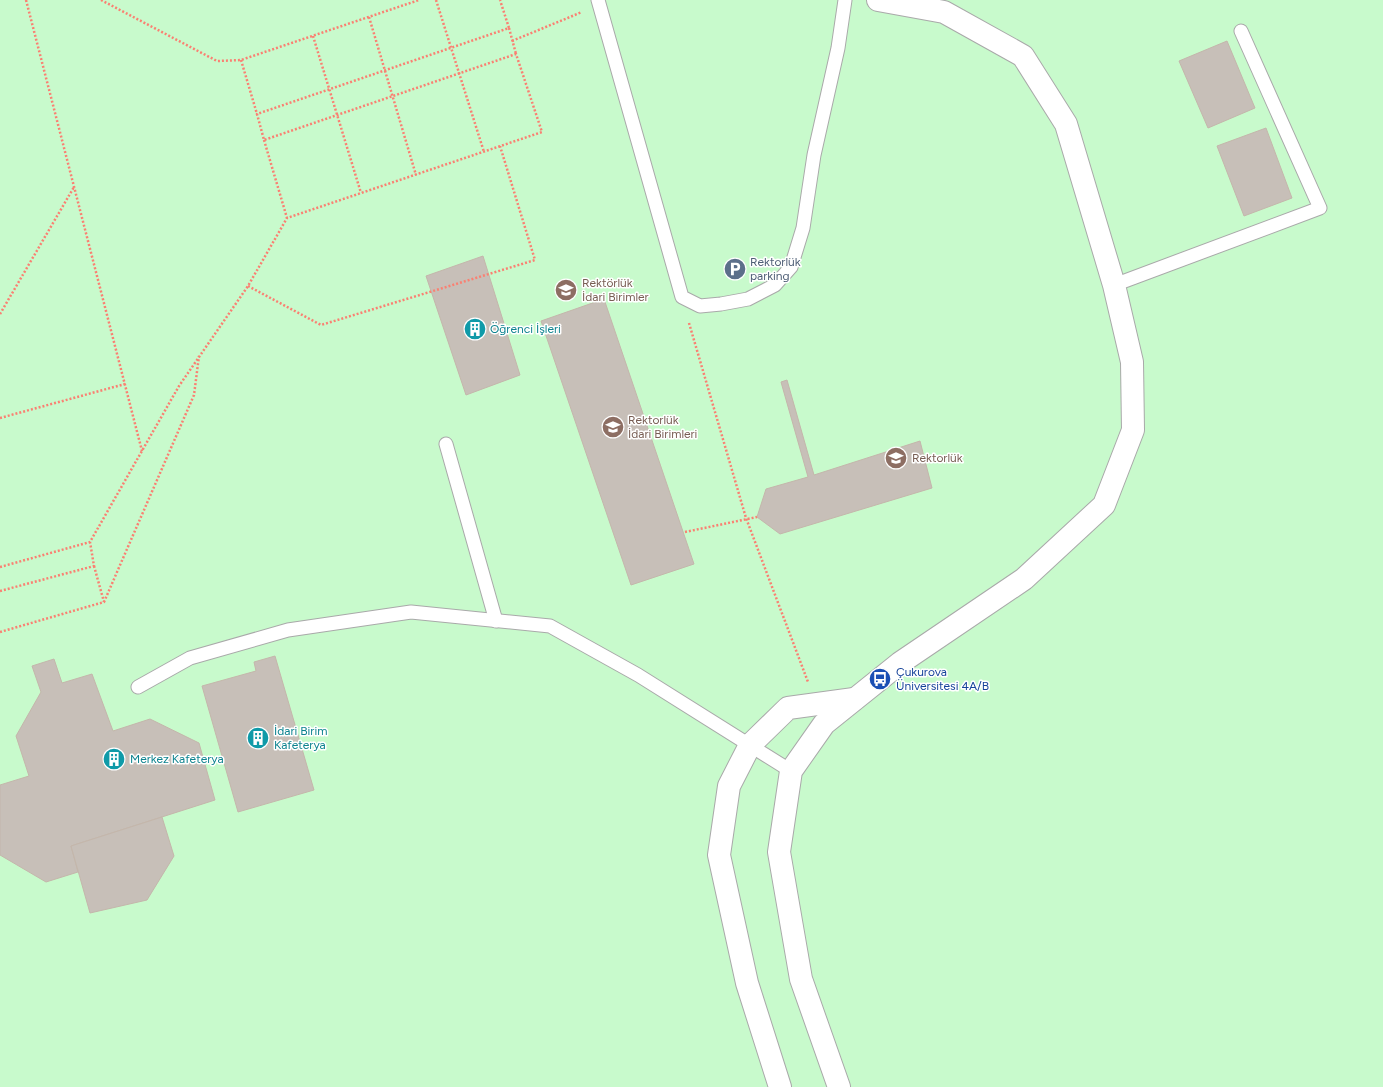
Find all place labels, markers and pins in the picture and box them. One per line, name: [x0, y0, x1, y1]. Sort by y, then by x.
place label: Rektorlük parking: [750, 255, 801, 283]
parking icon: Rektorlük parking: [722, 256, 748, 282]
place label: Rektörlük İdari Birimler: [582, 276, 649, 304]
school or university icon: Rektörlük İdari Birimler: [553, 277, 579, 303]
building icon: Öğrenci İşleri: [462, 316, 488, 342]
place label: Öğrenci İşleri: [490, 322, 561, 336]
place label: Rektorlük İdari Birimleri: [628, 413, 697, 441]
school or university icon: Rektorlük İdari Birimleri: [600, 414, 626, 440]
school or university icon: Rektorlük: [883, 445, 909, 471]
place label: Rektorlük: [912, 451, 963, 465]
place label: Çukurova Üni̇versi̇tesi̇ 4A/B: [896, 665, 989, 693]
bus stop icon: Çukurova Üni̇versi̇tesi̇ 4A/B: [867, 666, 893, 692]
place label: İdari Birim Kafeterya: [274, 724, 327, 752]
building icon: İdari Birim Kafeterya: [245, 725, 271, 751]
building icon: Merkez Kafeterya: [101, 746, 127, 772]
place label: Merkez Kafeterya: [130, 752, 224, 766]

